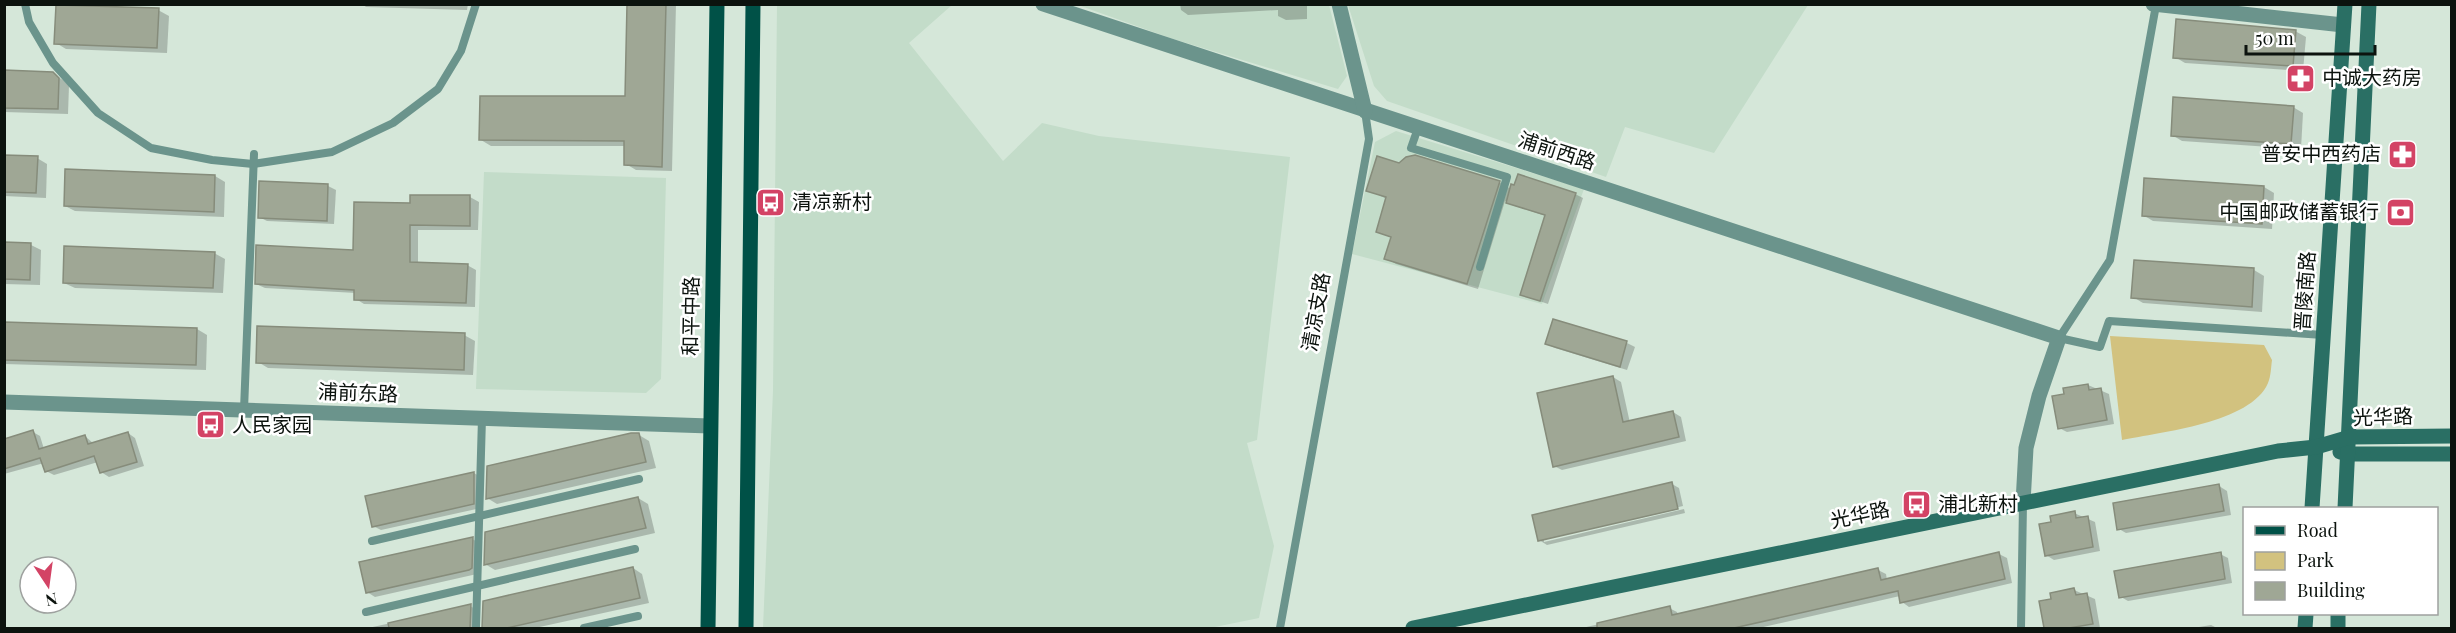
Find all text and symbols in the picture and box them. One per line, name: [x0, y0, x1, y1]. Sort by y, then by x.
scale bar: [2246, 18, 2375, 56]
text: 50 m: [2255, 26, 2294, 50]
pharmacy icon: 中诚大药房: [2285, 62, 2317, 94]
place label: 中诚大药房: [2322, 63, 2422, 90]
street label: 浦前西路: [1515, 124, 1600, 175]
pharmacy icon: 普安中西药店: [2386, 138, 2418, 170]
place label: 普安中西药店: [2261, 139, 2381, 166]
bus stop icon: 清凉新村: [755, 186, 787, 218]
place label: 清凉新村: [792, 187, 872, 214]
bank icon: 中国邮政储蓄银行: [2384, 196, 2416, 228]
place label: 中国邮政储蓄银行: [2219, 197, 2379, 224]
street label: 晋陵南路: [2287, 250, 2320, 332]
street label: 清凉支路: [1294, 270, 1335, 353]
street label: 和平中路: [675, 276, 704, 356]
street label: 浦前东路: [318, 377, 398, 406]
street label: 光华路: [2352, 401, 2413, 430]
bus stop icon: 人民家园: [195, 409, 227, 441]
place label: 人民家园: [232, 410, 312, 437]
bus stop icon: 浦北新村: [1901, 488, 1933, 520]
place label: 浦北新村: [1938, 489, 2018, 516]
street label: 光华路: [1828, 494, 1892, 533]
legend: [2243, 507, 2438, 615]
text: Road: [2297, 518, 2338, 542]
text: Park: [2297, 548, 2334, 572]
north arrow: [18, 555, 78, 615]
text: Building: [2297, 578, 2365, 602]
text: N: [43, 589, 59, 612]

